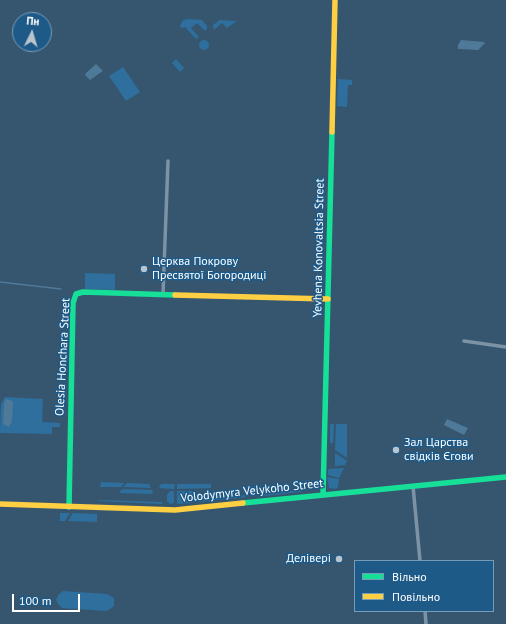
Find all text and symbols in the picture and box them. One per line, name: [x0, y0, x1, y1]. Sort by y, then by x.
north arrow: [12, 12, 52, 52]
text: Пн: [26, 14, 40, 29]
street label: Yevhena Konovaltsia Street: [311, 178, 327, 318]
place label: Церква Покрову Пресвятої Богородиці: [152, 255, 266, 283]
marker: Церква Покрову Пресвятої Богородиці: [139, 264, 149, 274]
street label: Olesia Honchara Street: [53, 298, 73, 416]
place label: Зал Царства свідків Єгови: [404, 436, 473, 464]
marker: Зал Царства свідків Єгови: [391, 445, 401, 455]
street label: Volodymyra Velykoho Street: [180, 476, 324, 506]
place label: Делівері: [286, 552, 331, 566]
marker: Делівері: [334, 554, 344, 564]
legend: [354, 560, 494, 612]
text: Вільно: [392, 569, 427, 584]
scale bar: [14, 586, 82, 612]
text: Повільно: [392, 589, 440, 604]
text: 100 m: [19, 593, 52, 608]

